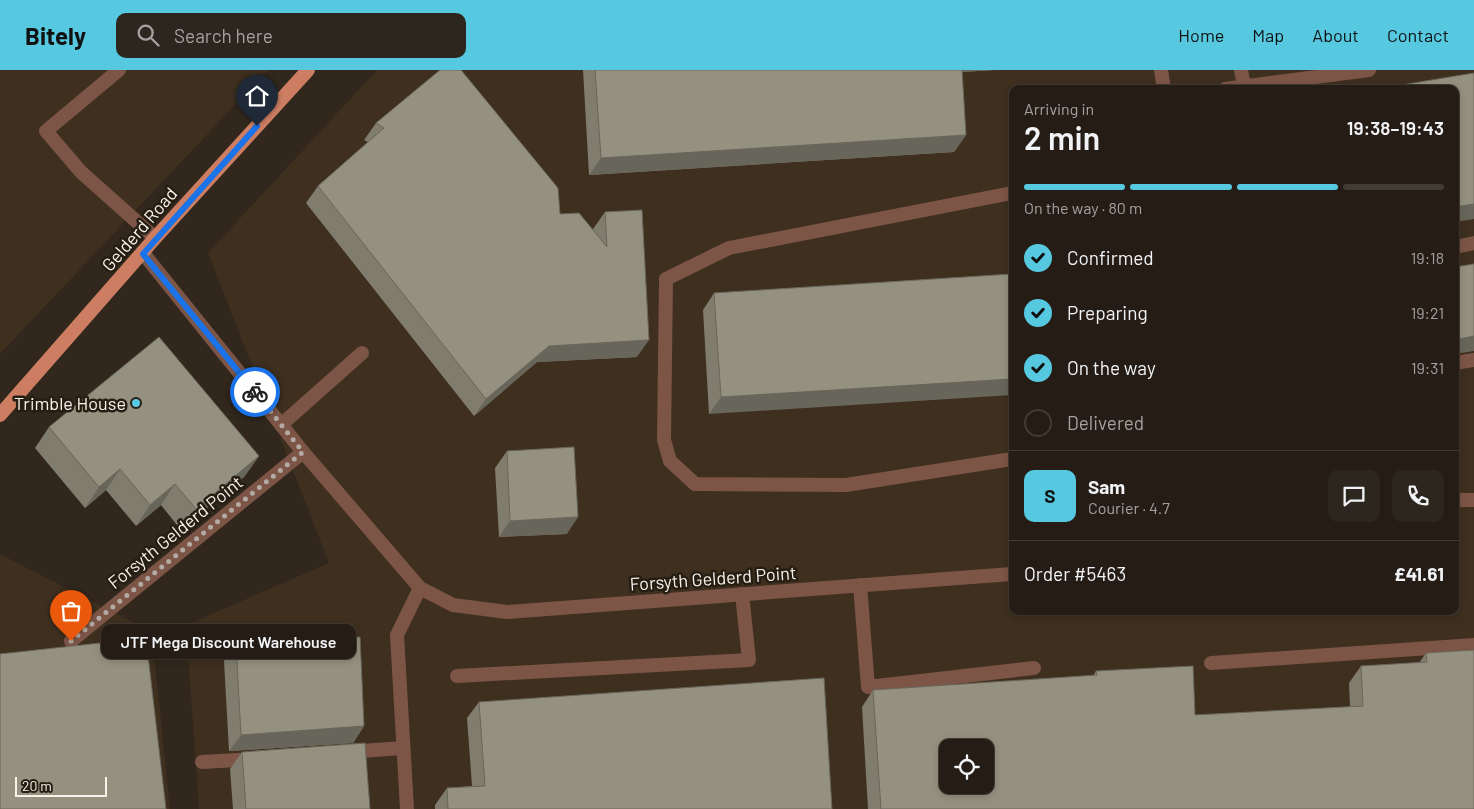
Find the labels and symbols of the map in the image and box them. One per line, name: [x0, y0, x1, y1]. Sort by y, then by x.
pin: [236, 75, 278, 126]
street label: Gelderd Road: [97, 183, 181, 275]
courier: [230, 367, 280, 417]
place label: Trimble House: [14, 392, 126, 414]
marker: Trimble House: [130, 397, 142, 409]
street label: Forsyth Gelderd Point: [103, 471, 247, 593]
street label: Forsyth Gelderd Point: [629, 561, 797, 595]
pin: [50, 590, 92, 641]
callout: JTF Mega Discount Warehouse: [101, 624, 356, 658]
scale bar: [15, 774, 108, 797]

